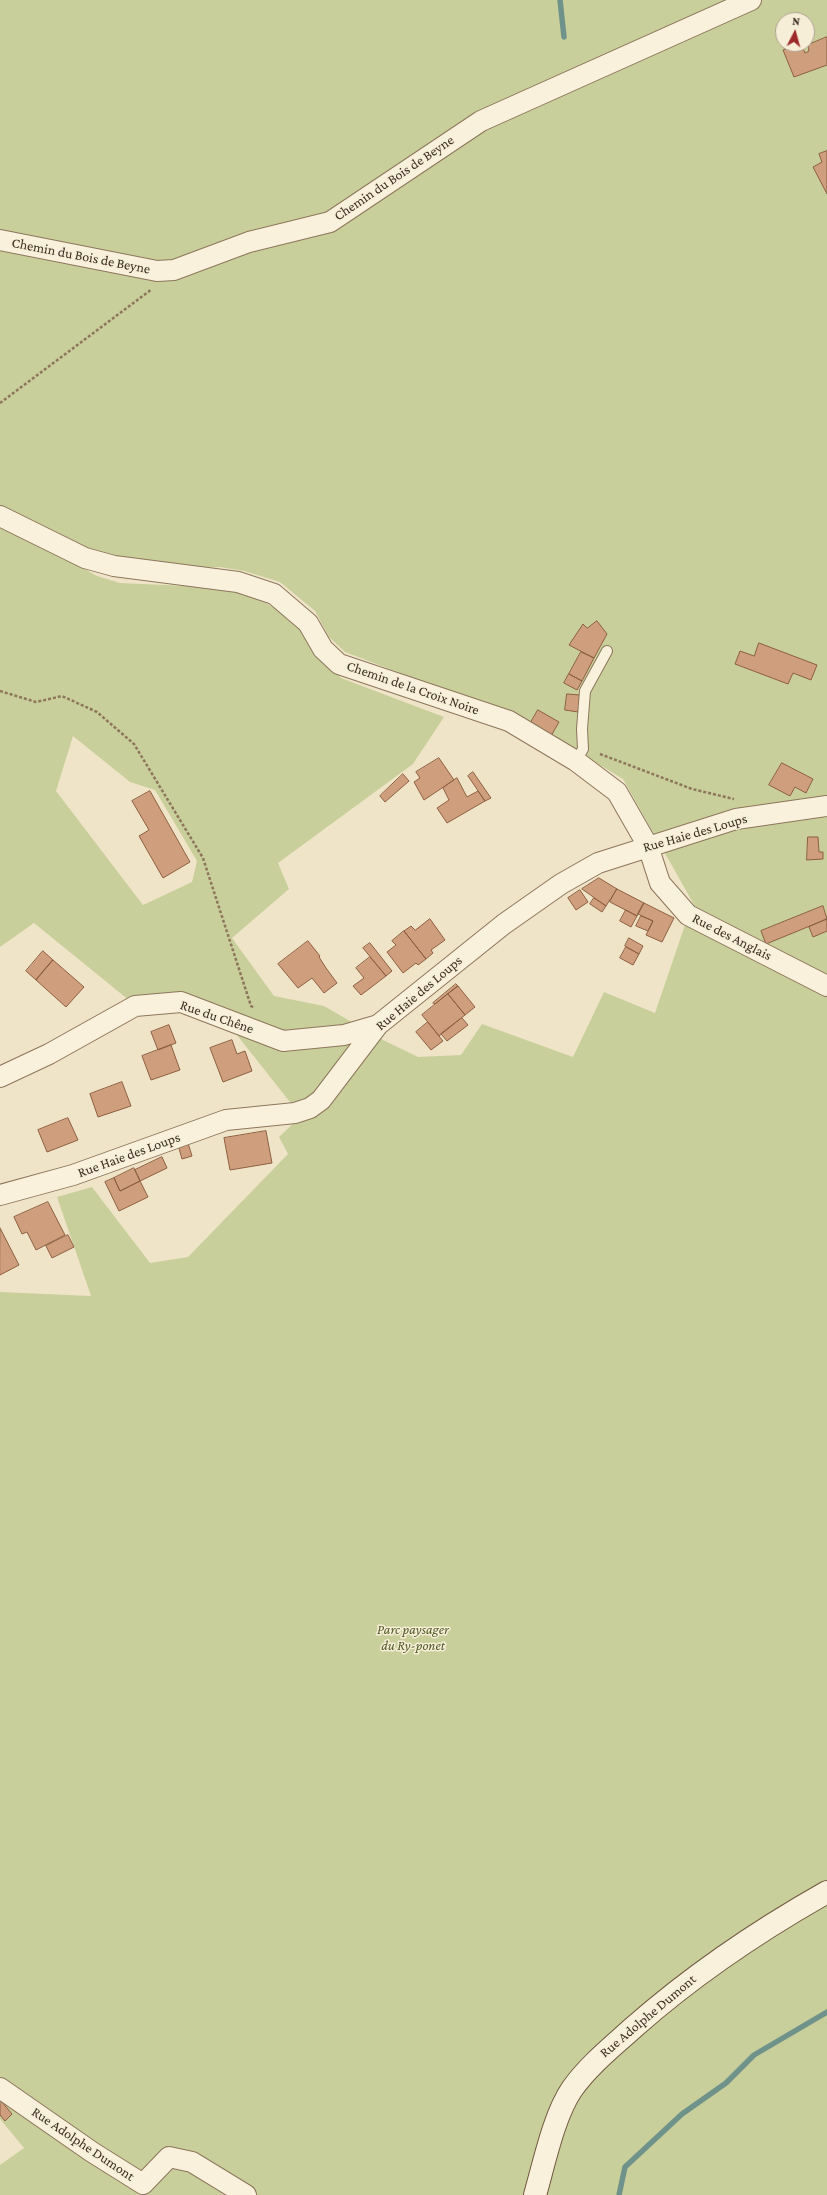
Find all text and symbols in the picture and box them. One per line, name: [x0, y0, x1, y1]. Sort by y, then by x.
north arrow: [775, 12, 815, 52]
text: N: [792, 15, 801, 27]
street label: Chemin du Bois de Beyne: [331, 132, 457, 224]
street label: Chemin du Bois de Beyne: [10, 234, 152, 278]
street label: Chemin de la Croix Noire: [344, 657, 482, 719]
street label: Rue Haie des Loups: [641, 810, 749, 856]
street label: Rue des Anglais: [689, 910, 775, 964]
street label: Rue Haie des Loups: [372, 952, 466, 1034]
street label: Rue du Chêne: [178, 997, 256, 1037]
street label: Rue Haie des Loups: [76, 1129, 182, 1181]
park label: Parc paysager du Ry-ponet: [377, 1622, 449, 1654]
street label: Rue Adolphe Dumont: [596, 1971, 700, 2061]
street label: Rue Adolphe Dumont: [28, 2103, 138, 2185]

